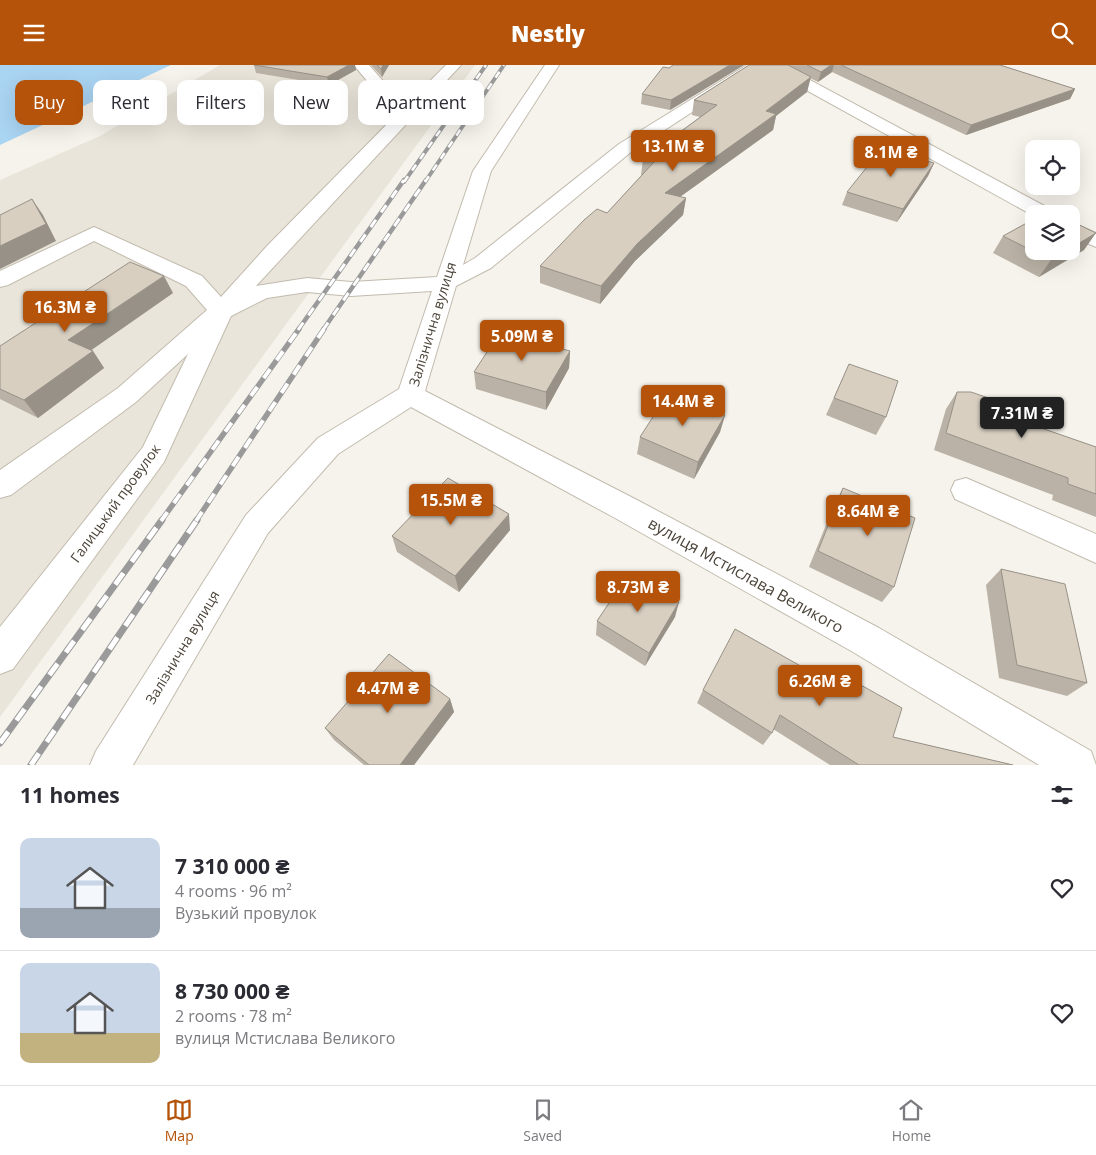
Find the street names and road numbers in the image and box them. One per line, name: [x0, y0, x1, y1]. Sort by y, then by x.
street label: Залізнична вулиця: [404, 259, 460, 389]
street label: Галицький провулок: [66, 439, 165, 566]
street label: вулиця Мстислава Великого: [644, 512, 848, 638]
street label: Залізнична вулиця: [141, 587, 223, 707]

